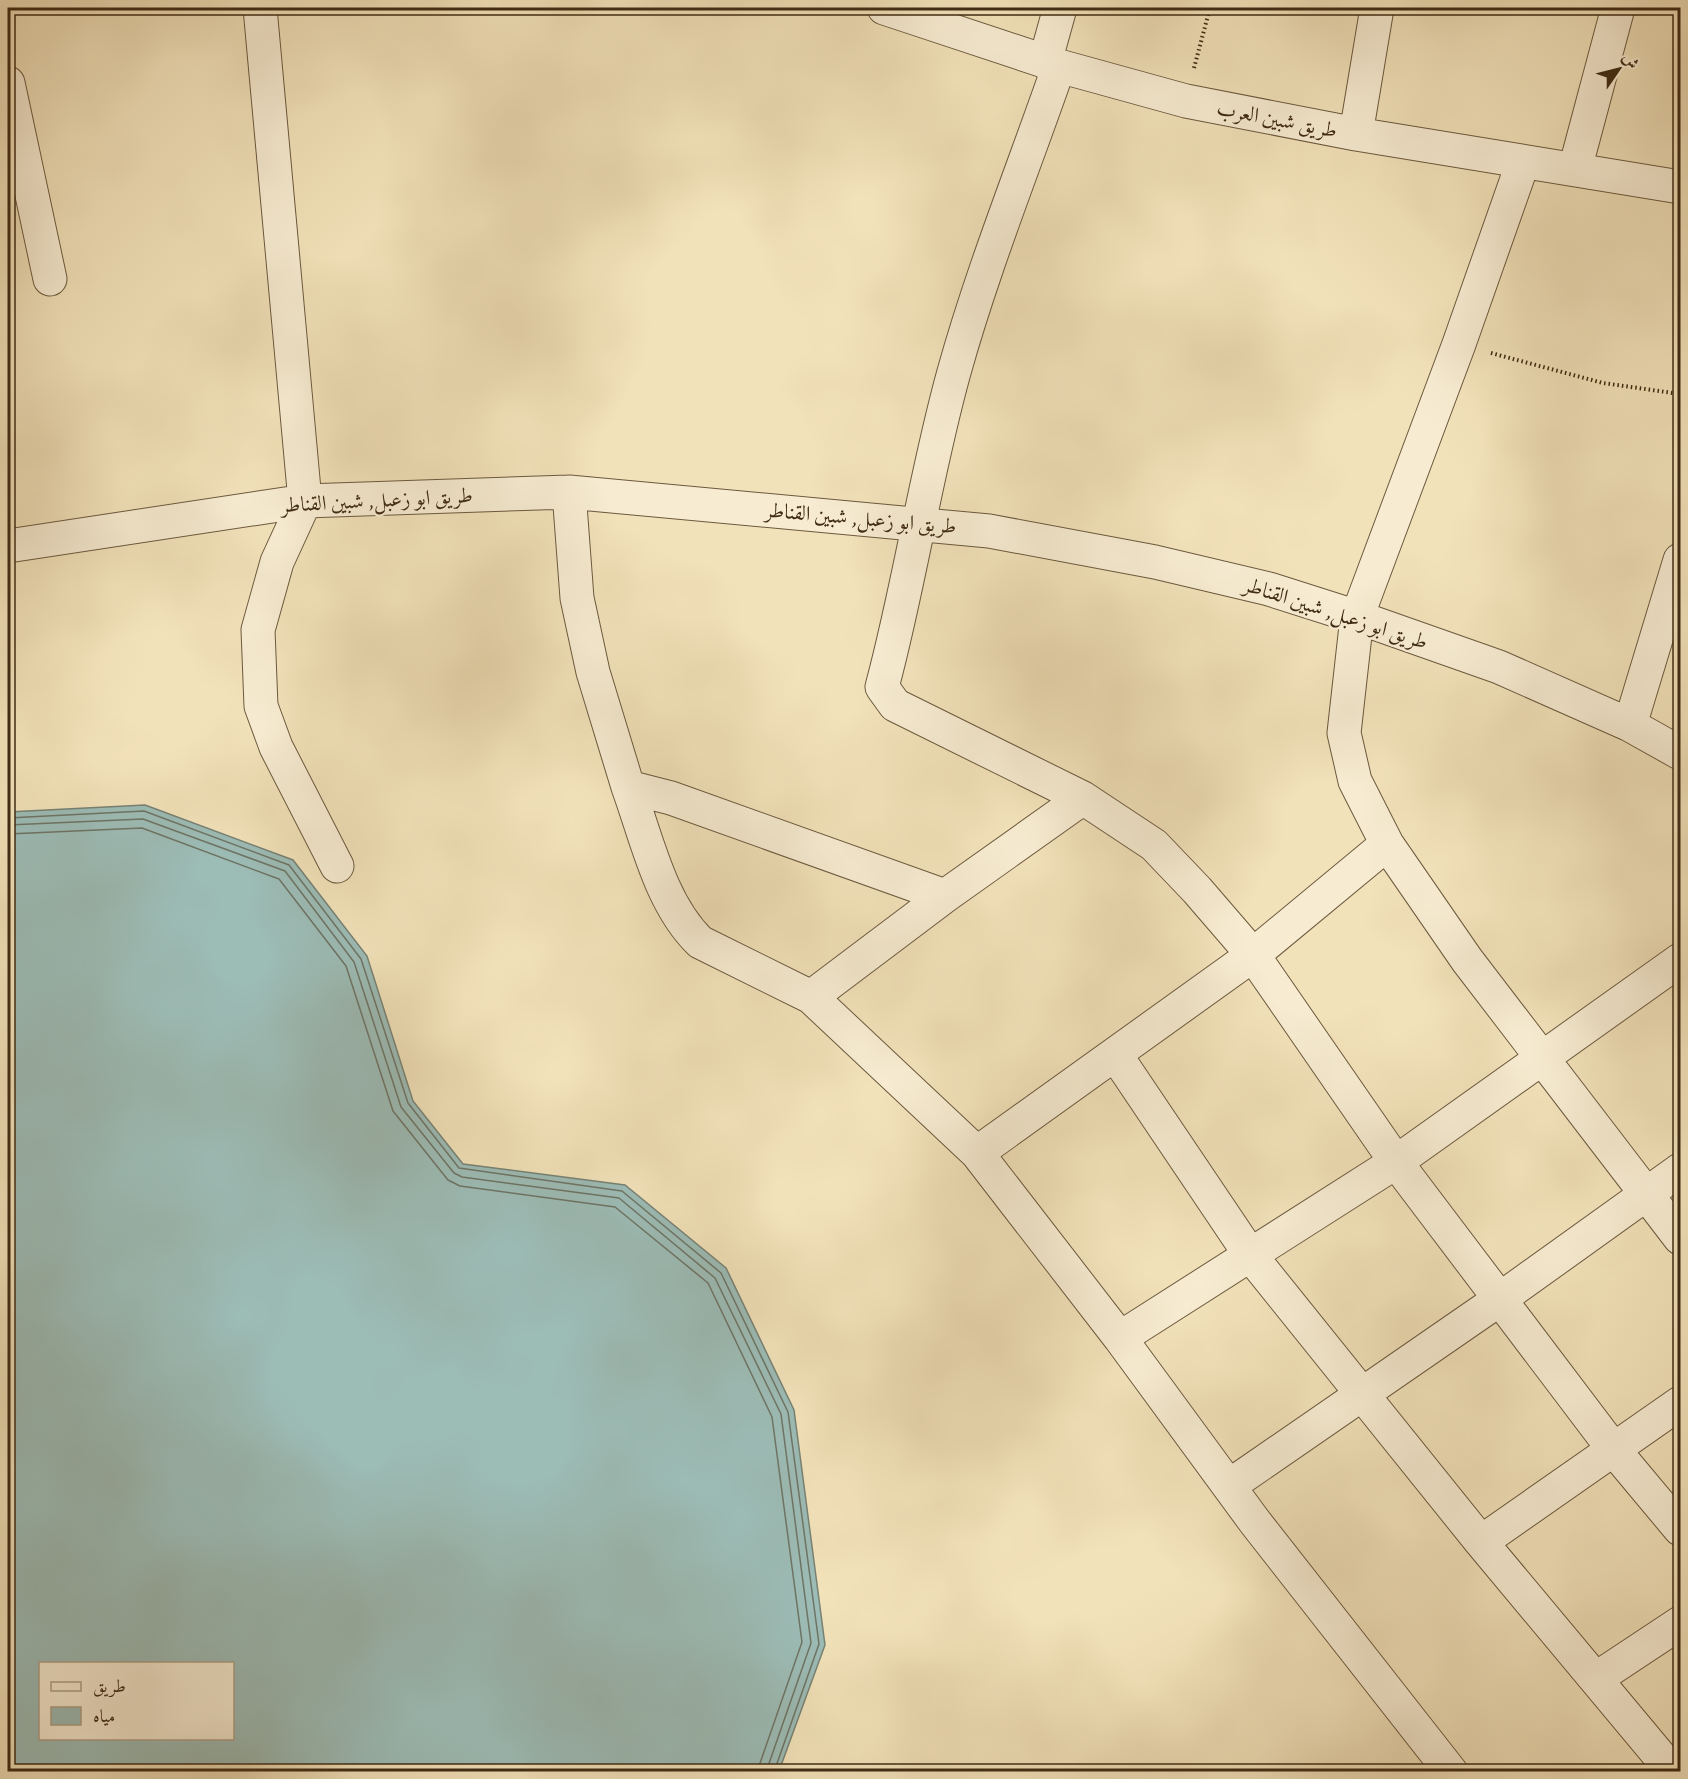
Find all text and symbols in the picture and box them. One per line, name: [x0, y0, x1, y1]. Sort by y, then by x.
north arrow: [1589, 39, 1649, 99]
text: ش: [1617, 48, 1644, 74]
street label: طريق شبين العرب: [1214, 94, 1340, 144]
street label: طريق ابو زعبل, شبين القناطر: [278, 481, 474, 520]
street label: طريق ابو زعبل, شبين القناطر: [762, 496, 958, 541]
street label: طريق ابو زعبل, شبين القناطر: [1238, 569, 1432, 657]
legend: [39, 1662, 234, 1740]
text: طريق: [93, 1674, 126, 1698]
text: مياه: [93, 1704, 115, 1728]

